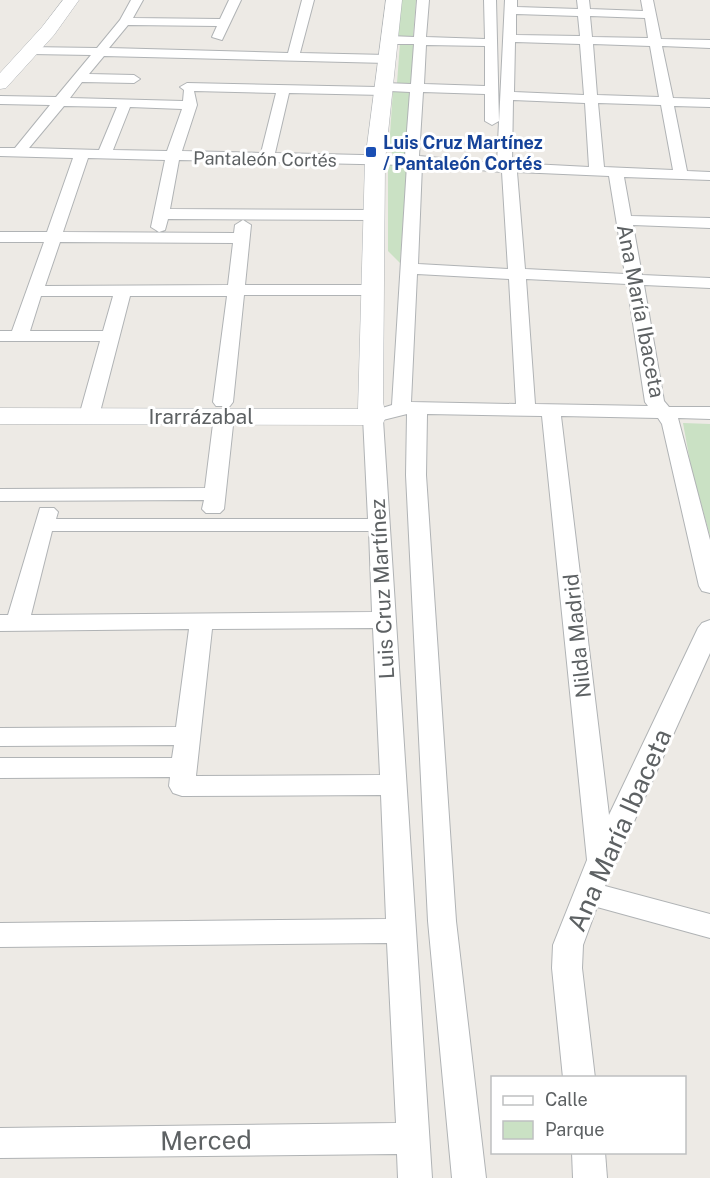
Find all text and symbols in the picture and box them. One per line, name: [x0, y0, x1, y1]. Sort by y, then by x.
place label: Luis Cruz Martínez / Pantaleón Cortés: [383, 132, 543, 174]
marker: Luis Cruz Martínez / Pantaleón Cortés: [364, 145, 378, 159]
street label: Pantaleón Cortés: [193, 147, 337, 171]
street label: Ana María Ibaceta: [612, 222, 670, 400]
street label: Irarrázabal: [148, 404, 254, 429]
street label: Luis Cruz Martínez: [365, 498, 399, 680]
street label: Nilda Madrid: [558, 573, 596, 699]
street label: Ana María Ibaceta: [560, 724, 678, 936]
legend: [491, 1076, 686, 1154]
text: Calle: [545, 1089, 588, 1110]
text: Parque: [545, 1119, 605, 1140]
street label: Merced: [160, 1124, 252, 1156]

